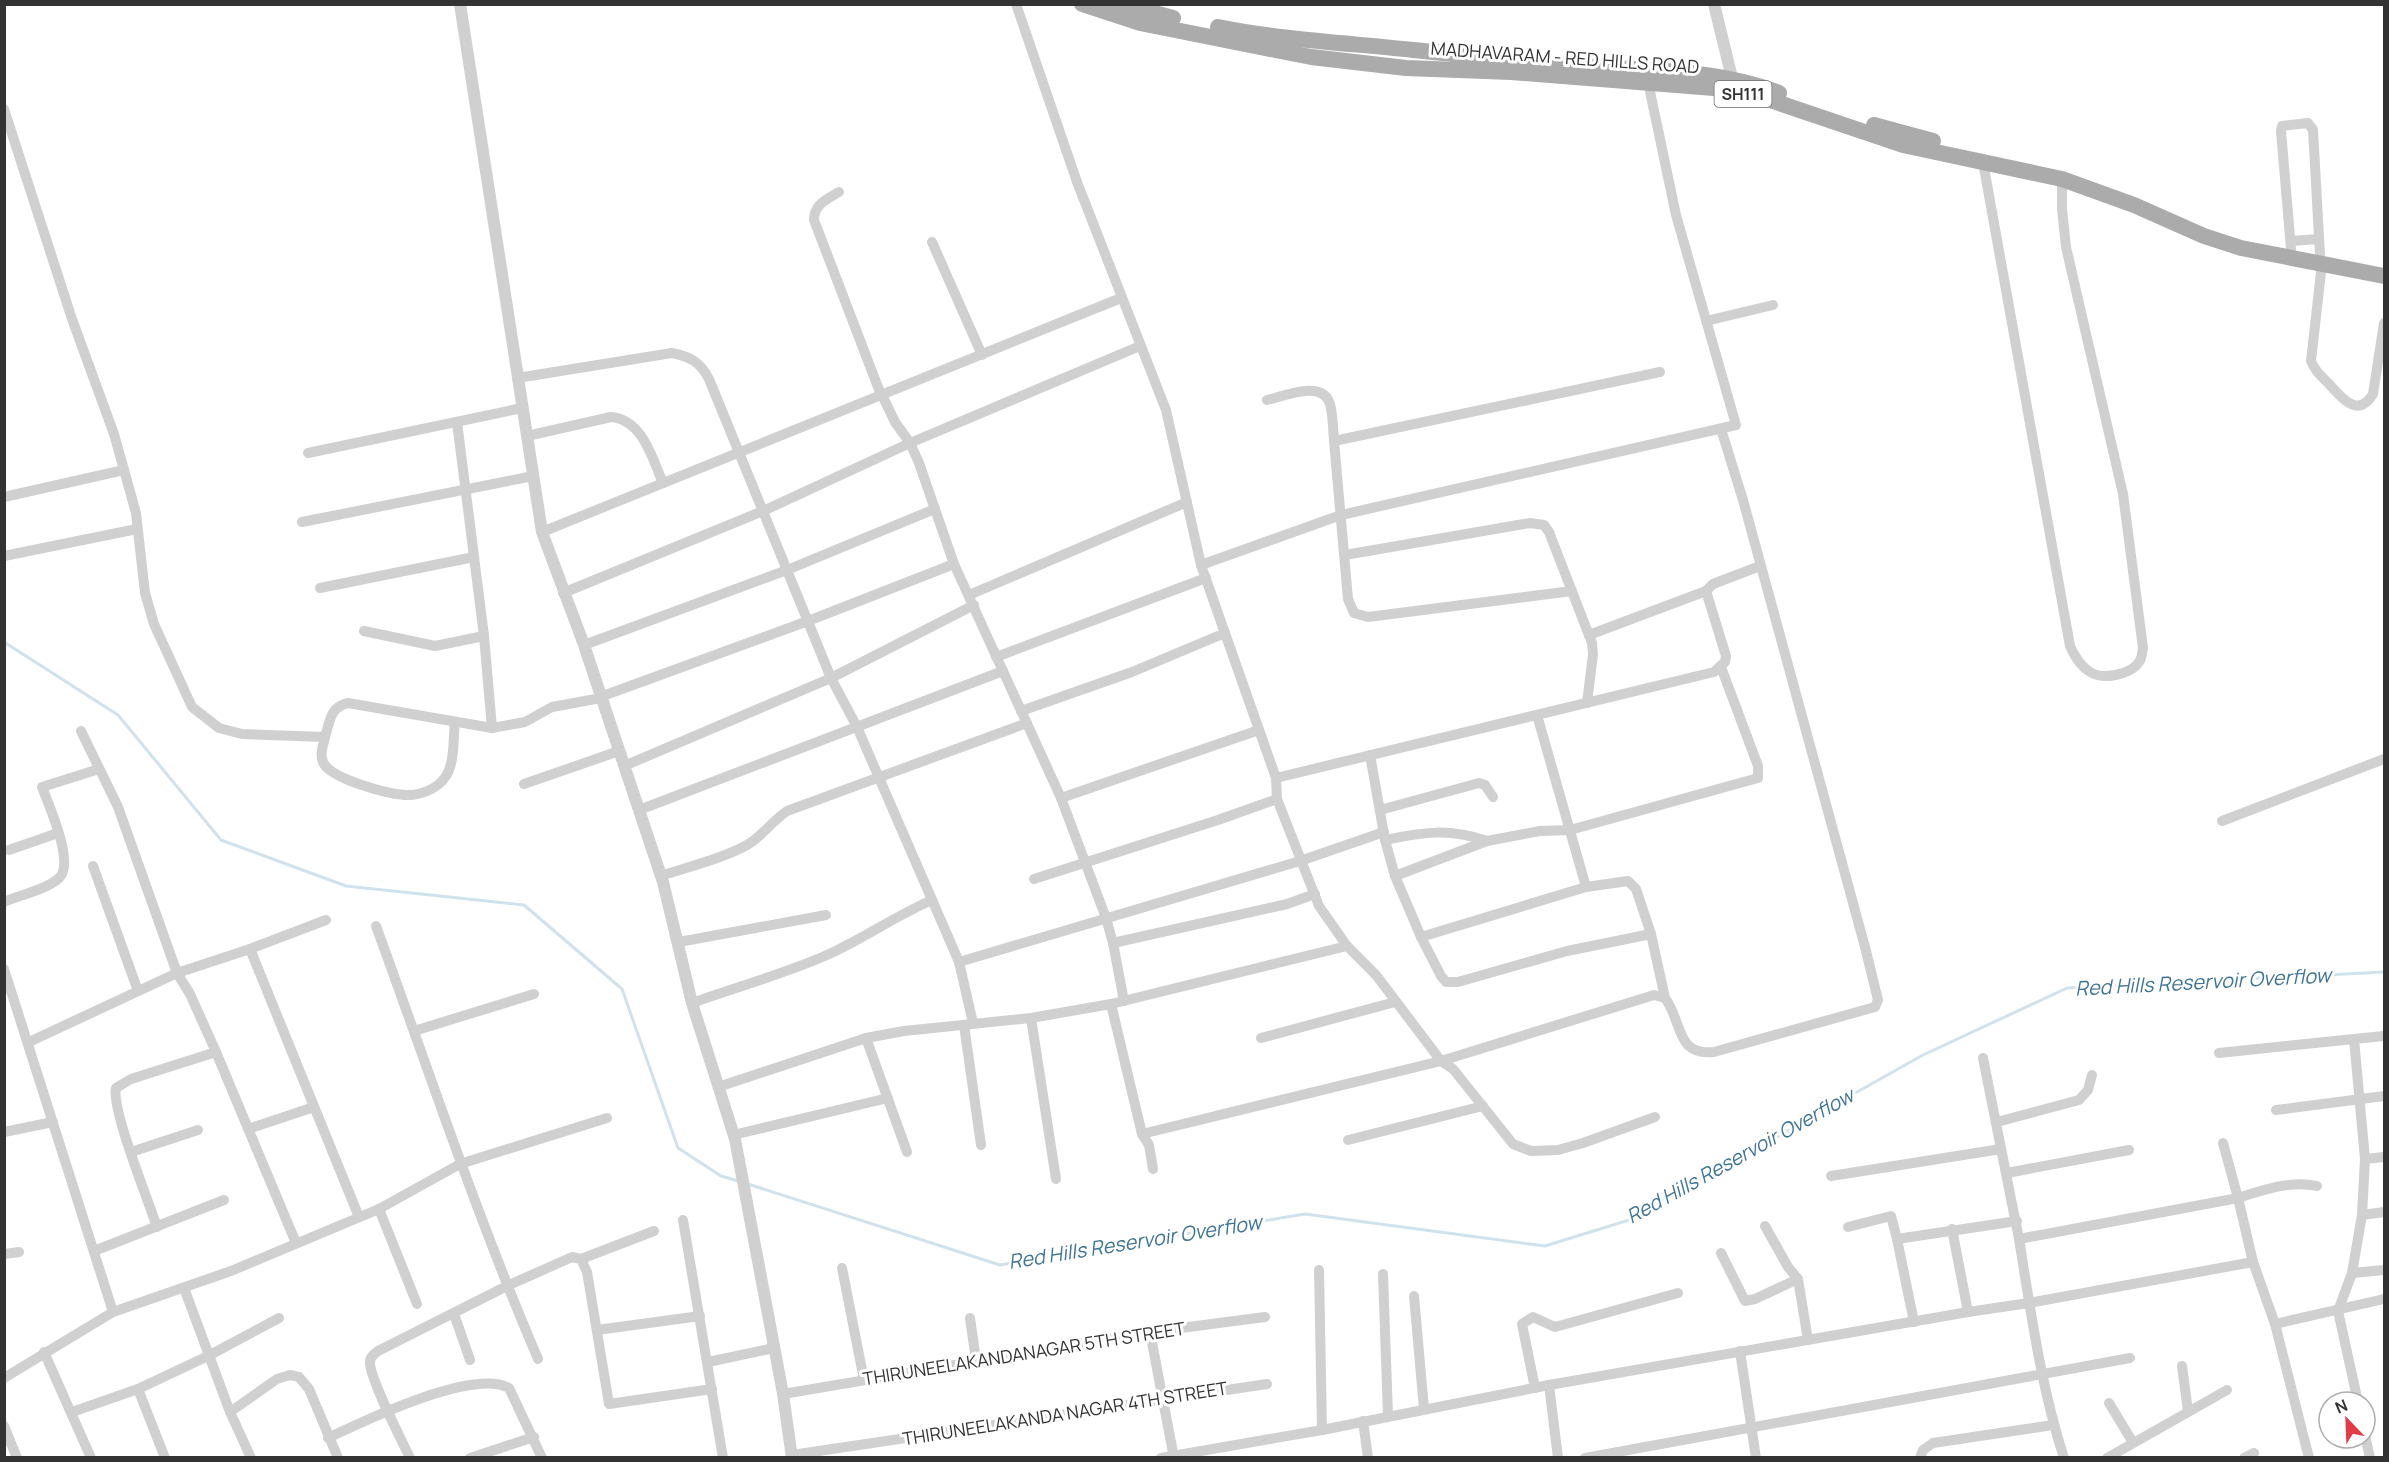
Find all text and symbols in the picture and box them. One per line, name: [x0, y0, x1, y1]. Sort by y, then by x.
street label: MADHAVARAM - RED HILLS ROAD: [1430, 36, 1700, 78]
road number: SH111: [1714, 81, 1772, 107]
water label: Red Hills Reservoir Overflow: [2074, 961, 2334, 1002]
water label: Red Hills Reservoir Overflow: [1621, 1080, 1861, 1229]
water label: Red Hills Reservoir Overflow: [1006, 1208, 1266, 1275]
street label: THIRUNEELAKANDANAGAR 5TH STREET: [861, 1316, 1187, 1390]
street label: THIRUNEELAKANDA NAGAR 4TH STREET: [901, 1375, 1229, 1451]
north arrow: [2317, 1390, 2377, 1450]
text: N: [2332, 1394, 2351, 1419]

